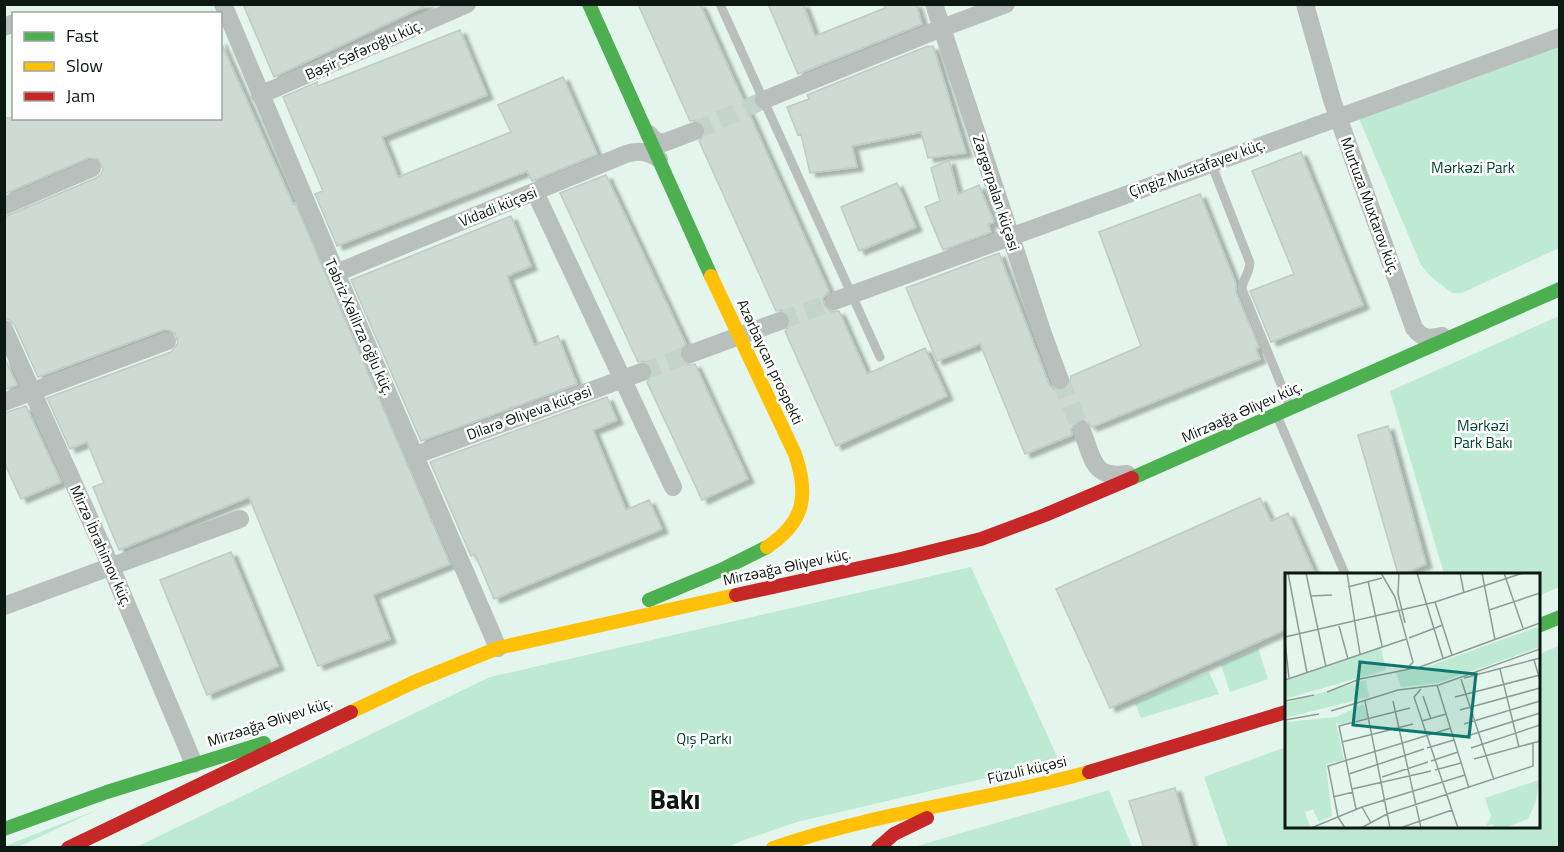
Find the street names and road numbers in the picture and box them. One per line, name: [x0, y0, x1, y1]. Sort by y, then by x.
street label: Bəşir Səfəroğlu küç.: [301, 13, 426, 86]
street label: Zərgərpalan küçəsi: [967, 132, 1026, 254]
street label: Çingiz Mustafayev küç.: [1126, 132, 1268, 203]
street label: Murtuza Muxtarov küç.: [1335, 134, 1406, 278]
street label: Vidadi küçəsi: [455, 180, 540, 233]
street label: Təbriz Xəlilrza oğlu küç.: [319, 255, 400, 399]
street label: Azərbaycan prospekti: [731, 295, 810, 428]
street label: Mirzəağa Əliyev küç.: [1178, 375, 1306, 449]
street label: Dilarə Əliyeva küçəsi: [463, 379, 595, 446]
street label: Mirzə İbrahimov küç.: [64, 481, 139, 610]
street label: Mirzəağa Əliyev küç.: [721, 542, 853, 591]
street label: Mirzəağa Əliyev küç.: [204, 690, 335, 753]
street label: Füzuli küçəsi: [985, 749, 1069, 790]

